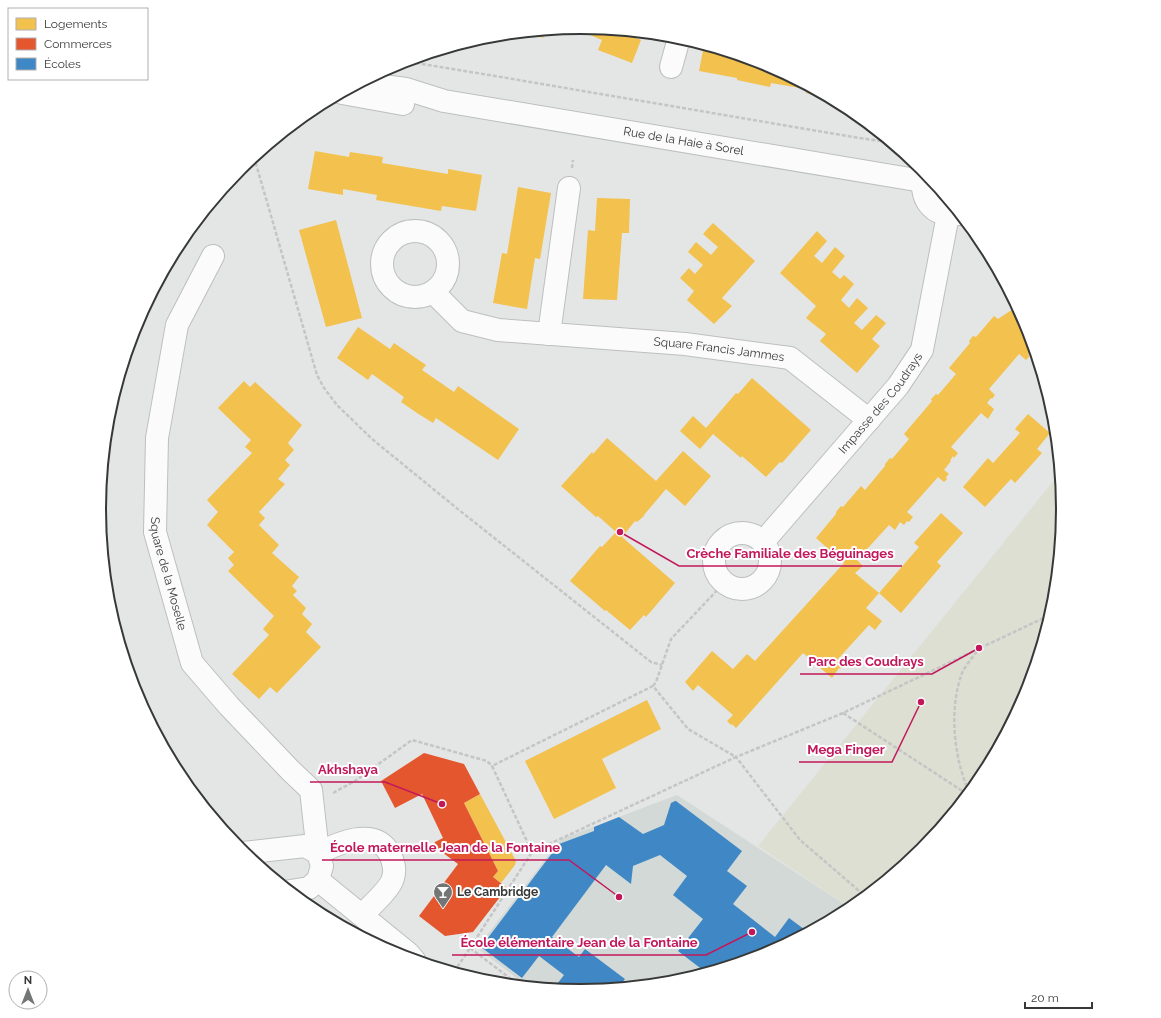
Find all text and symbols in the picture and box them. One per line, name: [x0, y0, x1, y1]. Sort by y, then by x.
legend: [8, 8, 148, 80]
text: Logements: [44, 17, 107, 31]
text: Commerces: [44, 37, 112, 51]
text: Écoles: [44, 57, 81, 71]
street label: Rue de la Haie à Sorel: [622, 124, 746, 158]
street label: Square Francis Jammes: [653, 335, 785, 364]
street label: Impasse des Coudrays: [836, 350, 925, 456]
street label: Square de la Moselle: [148, 517, 189, 632]
callout: Crèche Familiale des Béguinages: [679, 541, 902, 566]
text: Crèche Familiale des Béguinages: [686, 546, 894, 561]
callout: Parc des Coudrays: [800, 649, 932, 674]
text: Parc des Coudrays: [808, 654, 924, 669]
callout: Mega Finger: [799, 737, 892, 762]
text: Mega Finger: [807, 742, 885, 757]
callout: Akhshaya: [310, 757, 385, 782]
text: Akhshaya: [318, 762, 378, 777]
callout: École maternelle Jean de la Fontaine: [322, 835, 569, 860]
text: École maternelle Jean de la Fontaine: [330, 840, 560, 855]
bar icon: Le Cambridge: [432, 881, 454, 909]
place label: Le Cambridge: [457, 885, 538, 899]
callout: École élémentaire Jean de la Fontaine: [452, 930, 706, 955]
text: École élémentaire Jean de la Fontaine: [460, 935, 698, 950]
north arrow: [8, 970, 48, 1010]
text: N: [24, 974, 32, 987]
scale bar: [1025, 984, 1092, 1010]
text: 20 m: [1031, 991, 1059, 1005]

